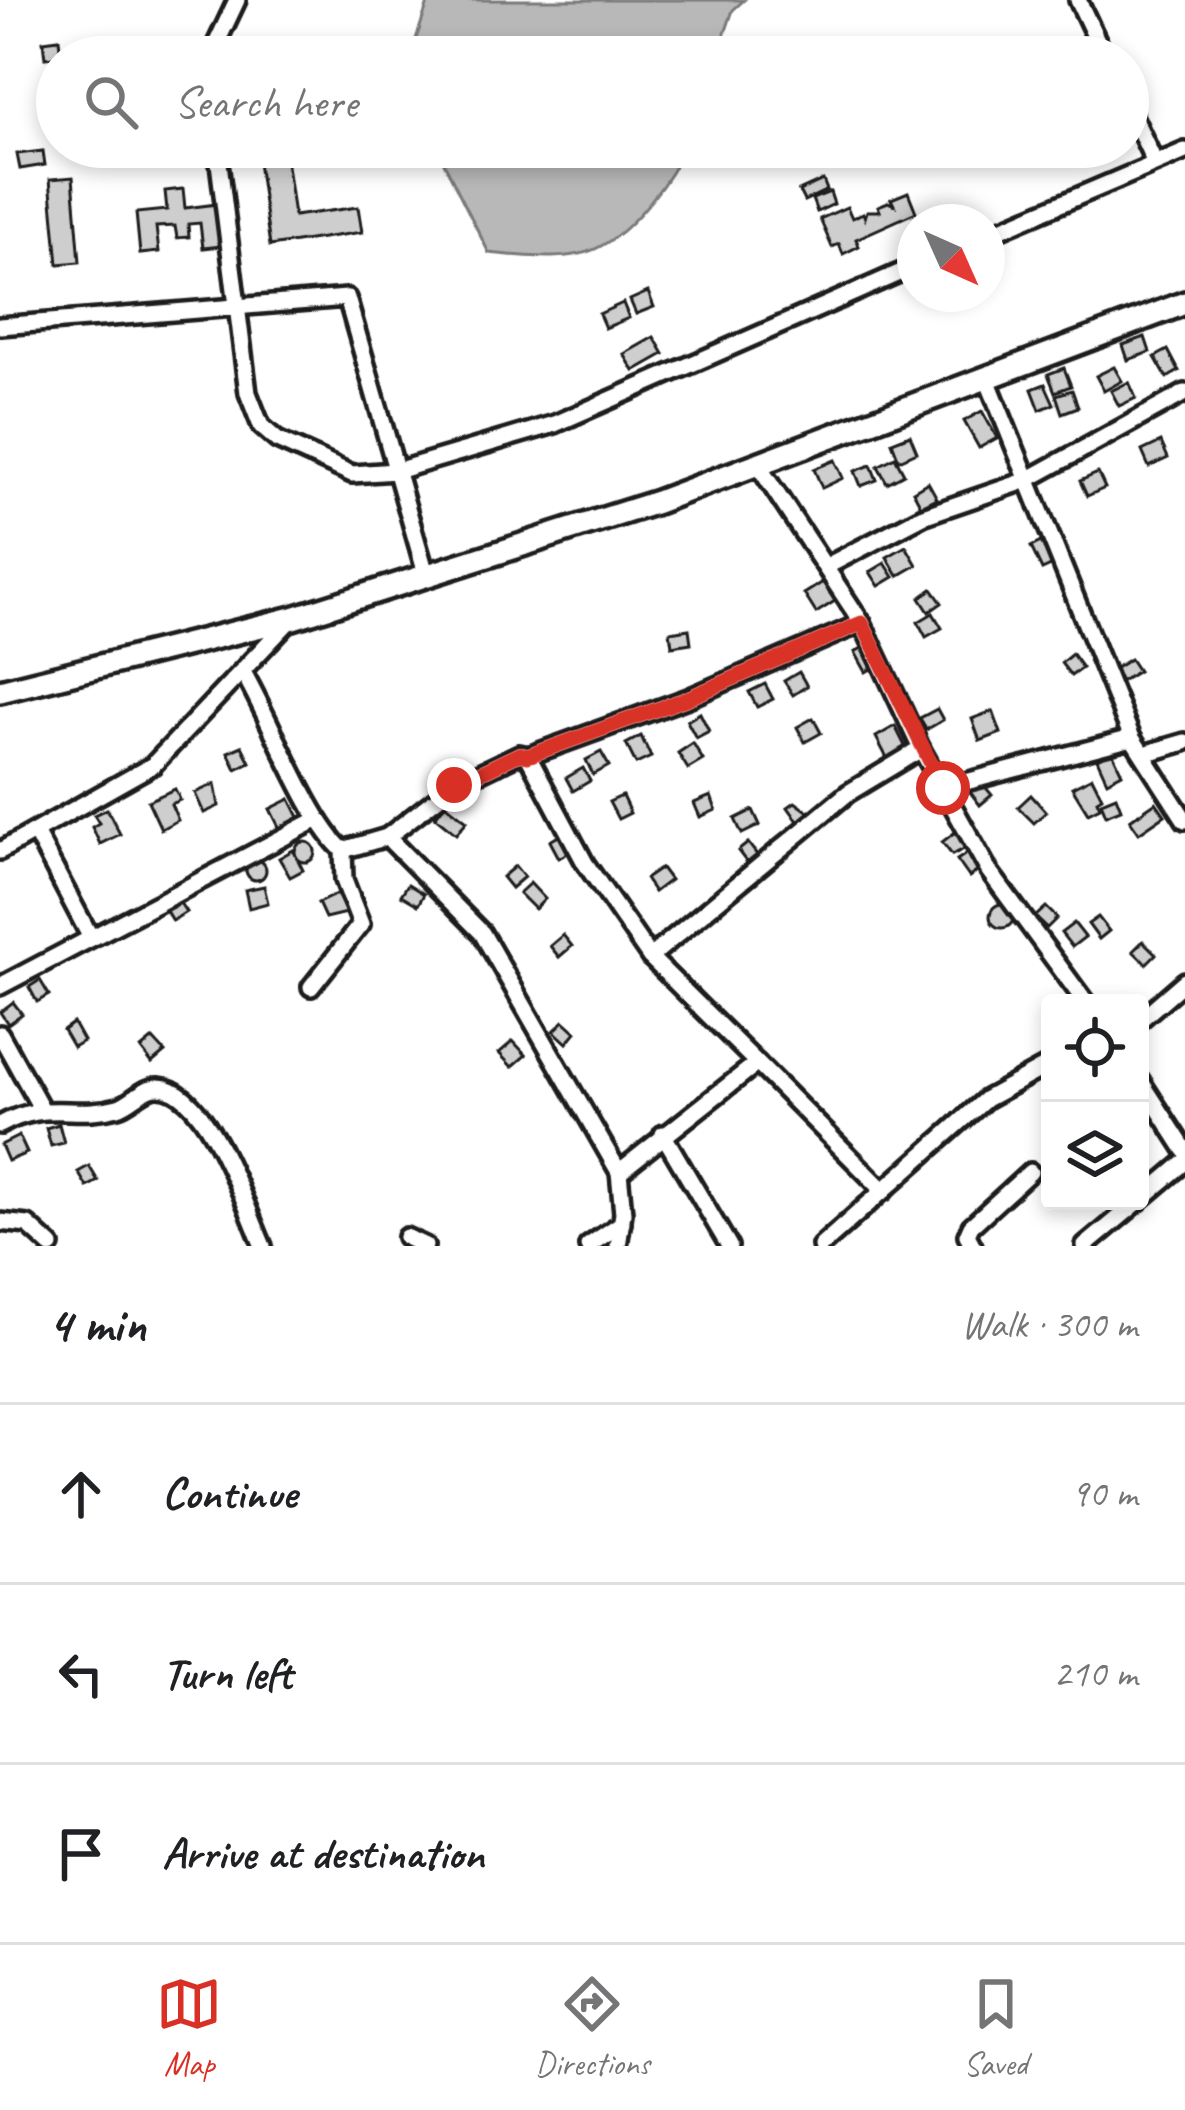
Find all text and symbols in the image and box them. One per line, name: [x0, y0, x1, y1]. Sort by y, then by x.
search box: [36, 36, 1149, 168]
icon: search: [78, 69, 144, 135]
text: Search here: [174, 74, 357, 131]
north arrow: [897, 204, 1005, 312]
route end: [427, 758, 481, 812]
route start: [916, 761, 970, 815]
map controls: [1041, 994, 1149, 1210]
button: locate: [1041, 994, 1149, 1102]
button: layers: [1041, 1102, 1149, 1210]
text: 4 min: [48, 1292, 146, 1356]
text: Walk · 300 m: [961, 1300, 1137, 1349]
icon: ahead: [48, 1461, 114, 1527]
text: Continue: [162, 1465, 296, 1522]
text: 90 m: [1071, 1469, 1137, 1518]
icon: left: [48, 1641, 114, 1707]
text: Turn left: [162, 1645, 292, 1702]
text: 210 m: [1053, 1649, 1137, 1698]
icon: arrive: [48, 1821, 114, 1887]
text: Arrive at destination: [162, 1825, 484, 1882]
tab: Map: [156, 1971, 222, 2085]
tab: Directions: [535, 1971, 650, 2085]
tab: Saved: [963, 1971, 1029, 2085]

